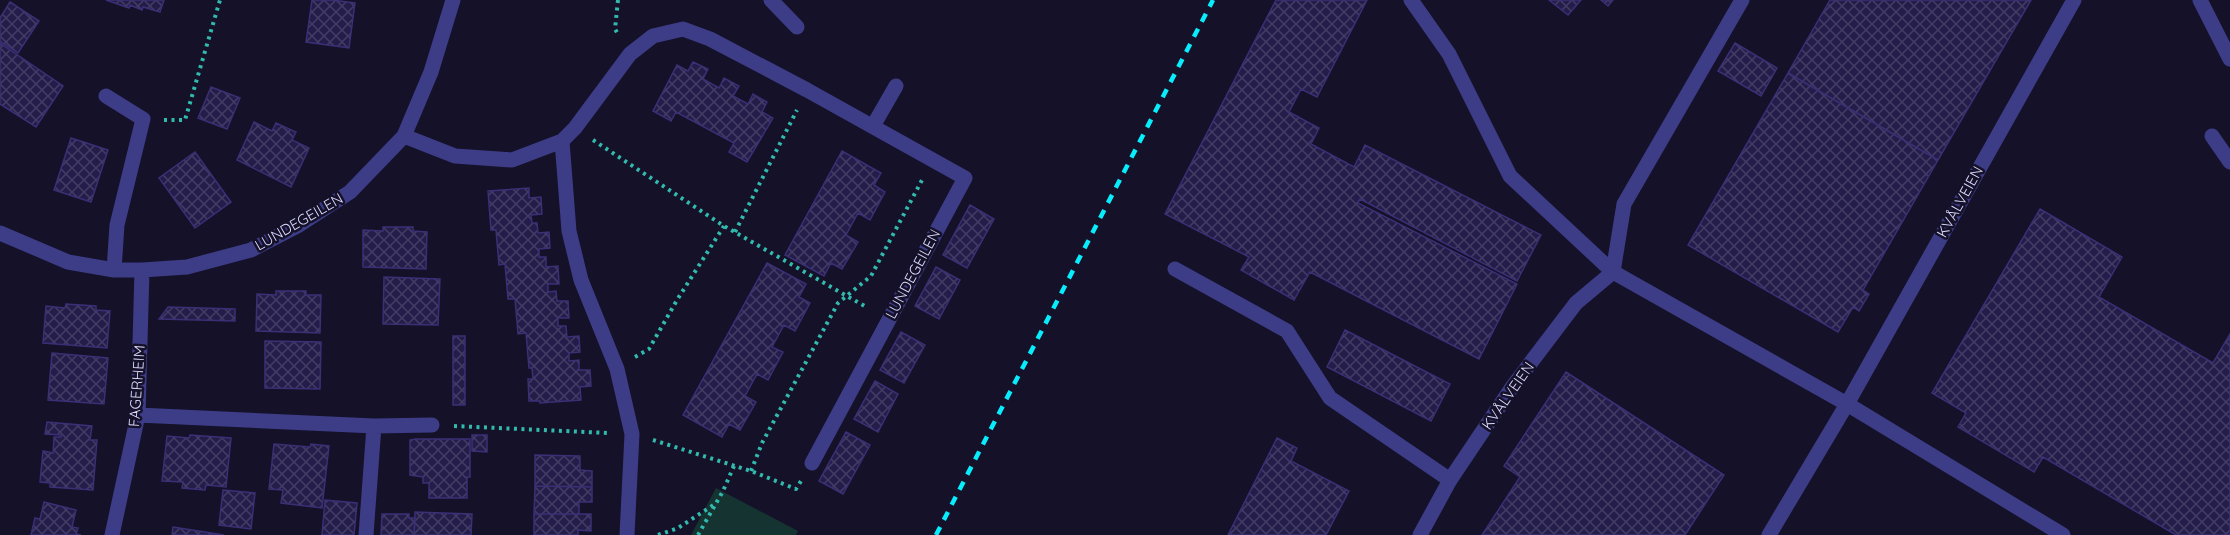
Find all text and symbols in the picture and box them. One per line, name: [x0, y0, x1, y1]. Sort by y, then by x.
street label: KVÅLVEIEN: [1932, 163, 1987, 241]
street label: LUNDEGEILEN: [251, 189, 346, 254]
street label: LUNDEGEILEN: [881, 226, 944, 322]
street label: FAGERHEIM: [124, 344, 149, 428]
street label: KVÅLVEIEN: [1477, 358, 1538, 433]

